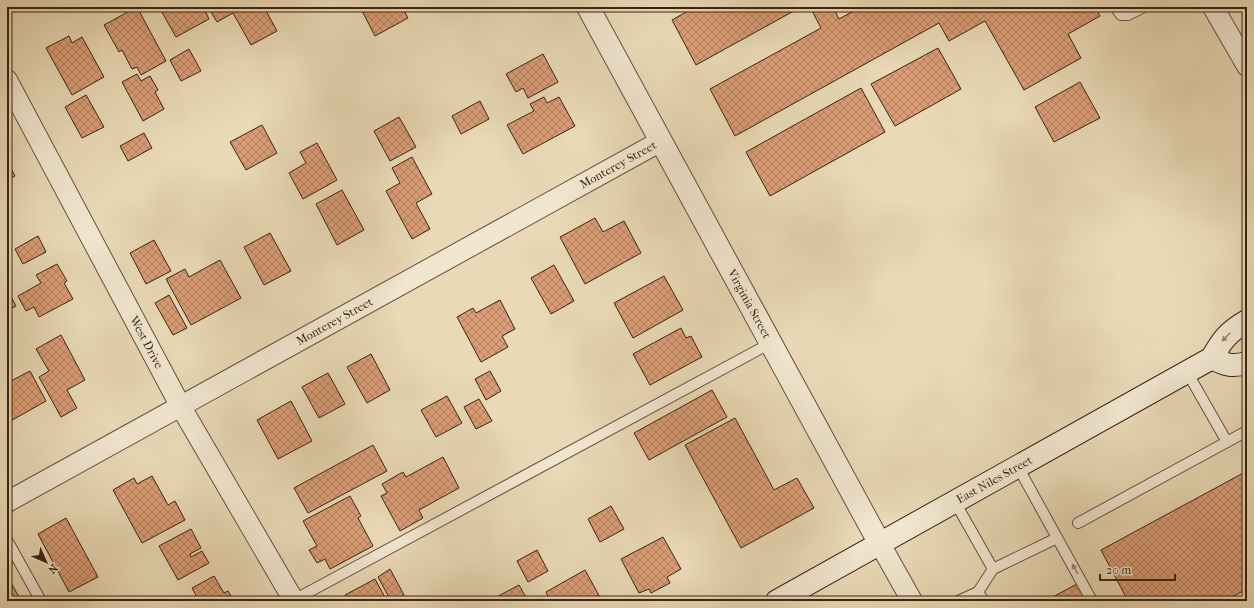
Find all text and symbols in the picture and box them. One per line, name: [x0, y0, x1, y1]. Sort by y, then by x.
street label: Monterey Street: [577, 138, 659, 191]
street label: Virginia Street: [724, 266, 774, 342]
street label: Monterey Street: [294, 294, 376, 348]
street label: West Drive: [126, 313, 166, 371]
one-way arrow: [1222, 332, 1231, 342]
street label: East Niles Street: [954, 452, 1035, 506]
north arrow: [26, 542, 66, 582]
scale bar: [1100, 556, 1175, 582]
text: N: [45, 561, 60, 577]
text: 20 m: [1106, 563, 1131, 577]
one-way arrow: [1071, 564, 1078, 575]

